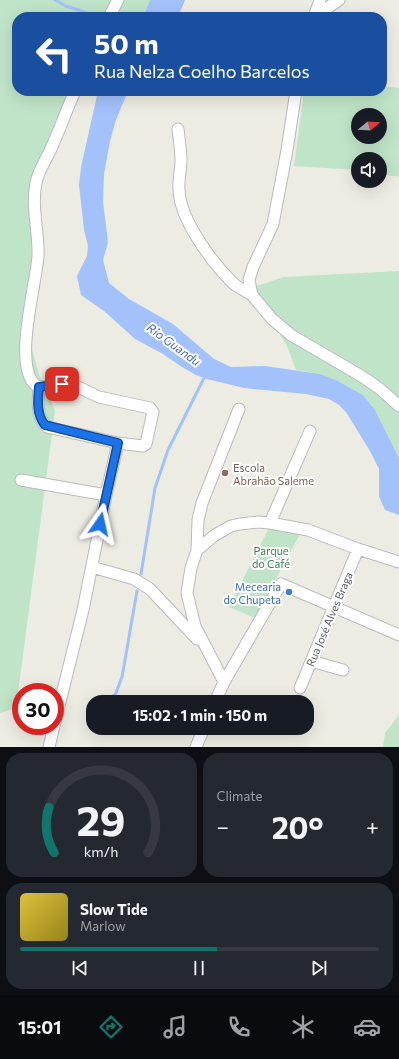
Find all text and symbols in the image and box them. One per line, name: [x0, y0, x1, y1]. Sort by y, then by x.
text: 50 m: [94, 26, 159, 60]
icon: left: [28, 28, 80, 80]
text: Rua Nelza Coelho Barcelos: [94, 60, 310, 82]
north arrow: [351, 108, 387, 144]
map controls: [351, 108, 387, 188]
button: sound: [351, 152, 387, 188]
water label: Rio Guandu: [144, 320, 204, 368]
pin: [45, 367, 79, 401]
icon: arrive: [51, 373, 73, 395]
place label: Escola Abrahão Saleme: [233, 461, 314, 487]
marker: Escola Abrahão Saleme: [220, 468, 230, 478]
position arrow: [79, 503, 121, 545]
park label: Parque do Café: [252, 544, 290, 570]
street label: Rua José Alves Braga: [303, 570, 356, 669]
place label: Mecearia do Chupeta: [223, 580, 281, 606]
marker: Mecearia do Chupeta: [284, 587, 294, 597]
speed limit sign: 30: [12, 683, 64, 735]
text: 15:02 · 1 min · 150 m: [133, 706, 267, 724]
text: Climate: [217, 788, 262, 804]
text: 29: [77, 794, 126, 845]
text: 20°: [272, 808, 323, 845]
text: −: [217, 813, 229, 840]
text: +: [366, 813, 379, 840]
text: km/h: [84, 842, 119, 860]
text: Slow Tide: [80, 900, 148, 918]
text: Marlow: [80, 918, 126, 934]
icon: previous: [69, 957, 91, 979]
icon: pause: [188, 957, 210, 979]
icon: next: [308, 957, 330, 979]
icon: directions: [97, 1013, 125, 1041]
icon: music: [161, 1013, 189, 1041]
icon: phone: [225, 1013, 253, 1041]
icon: climate: [289, 1013, 317, 1041]
icon: car: [353, 1013, 381, 1041]
text: 15:01: [18, 1016, 61, 1038]

